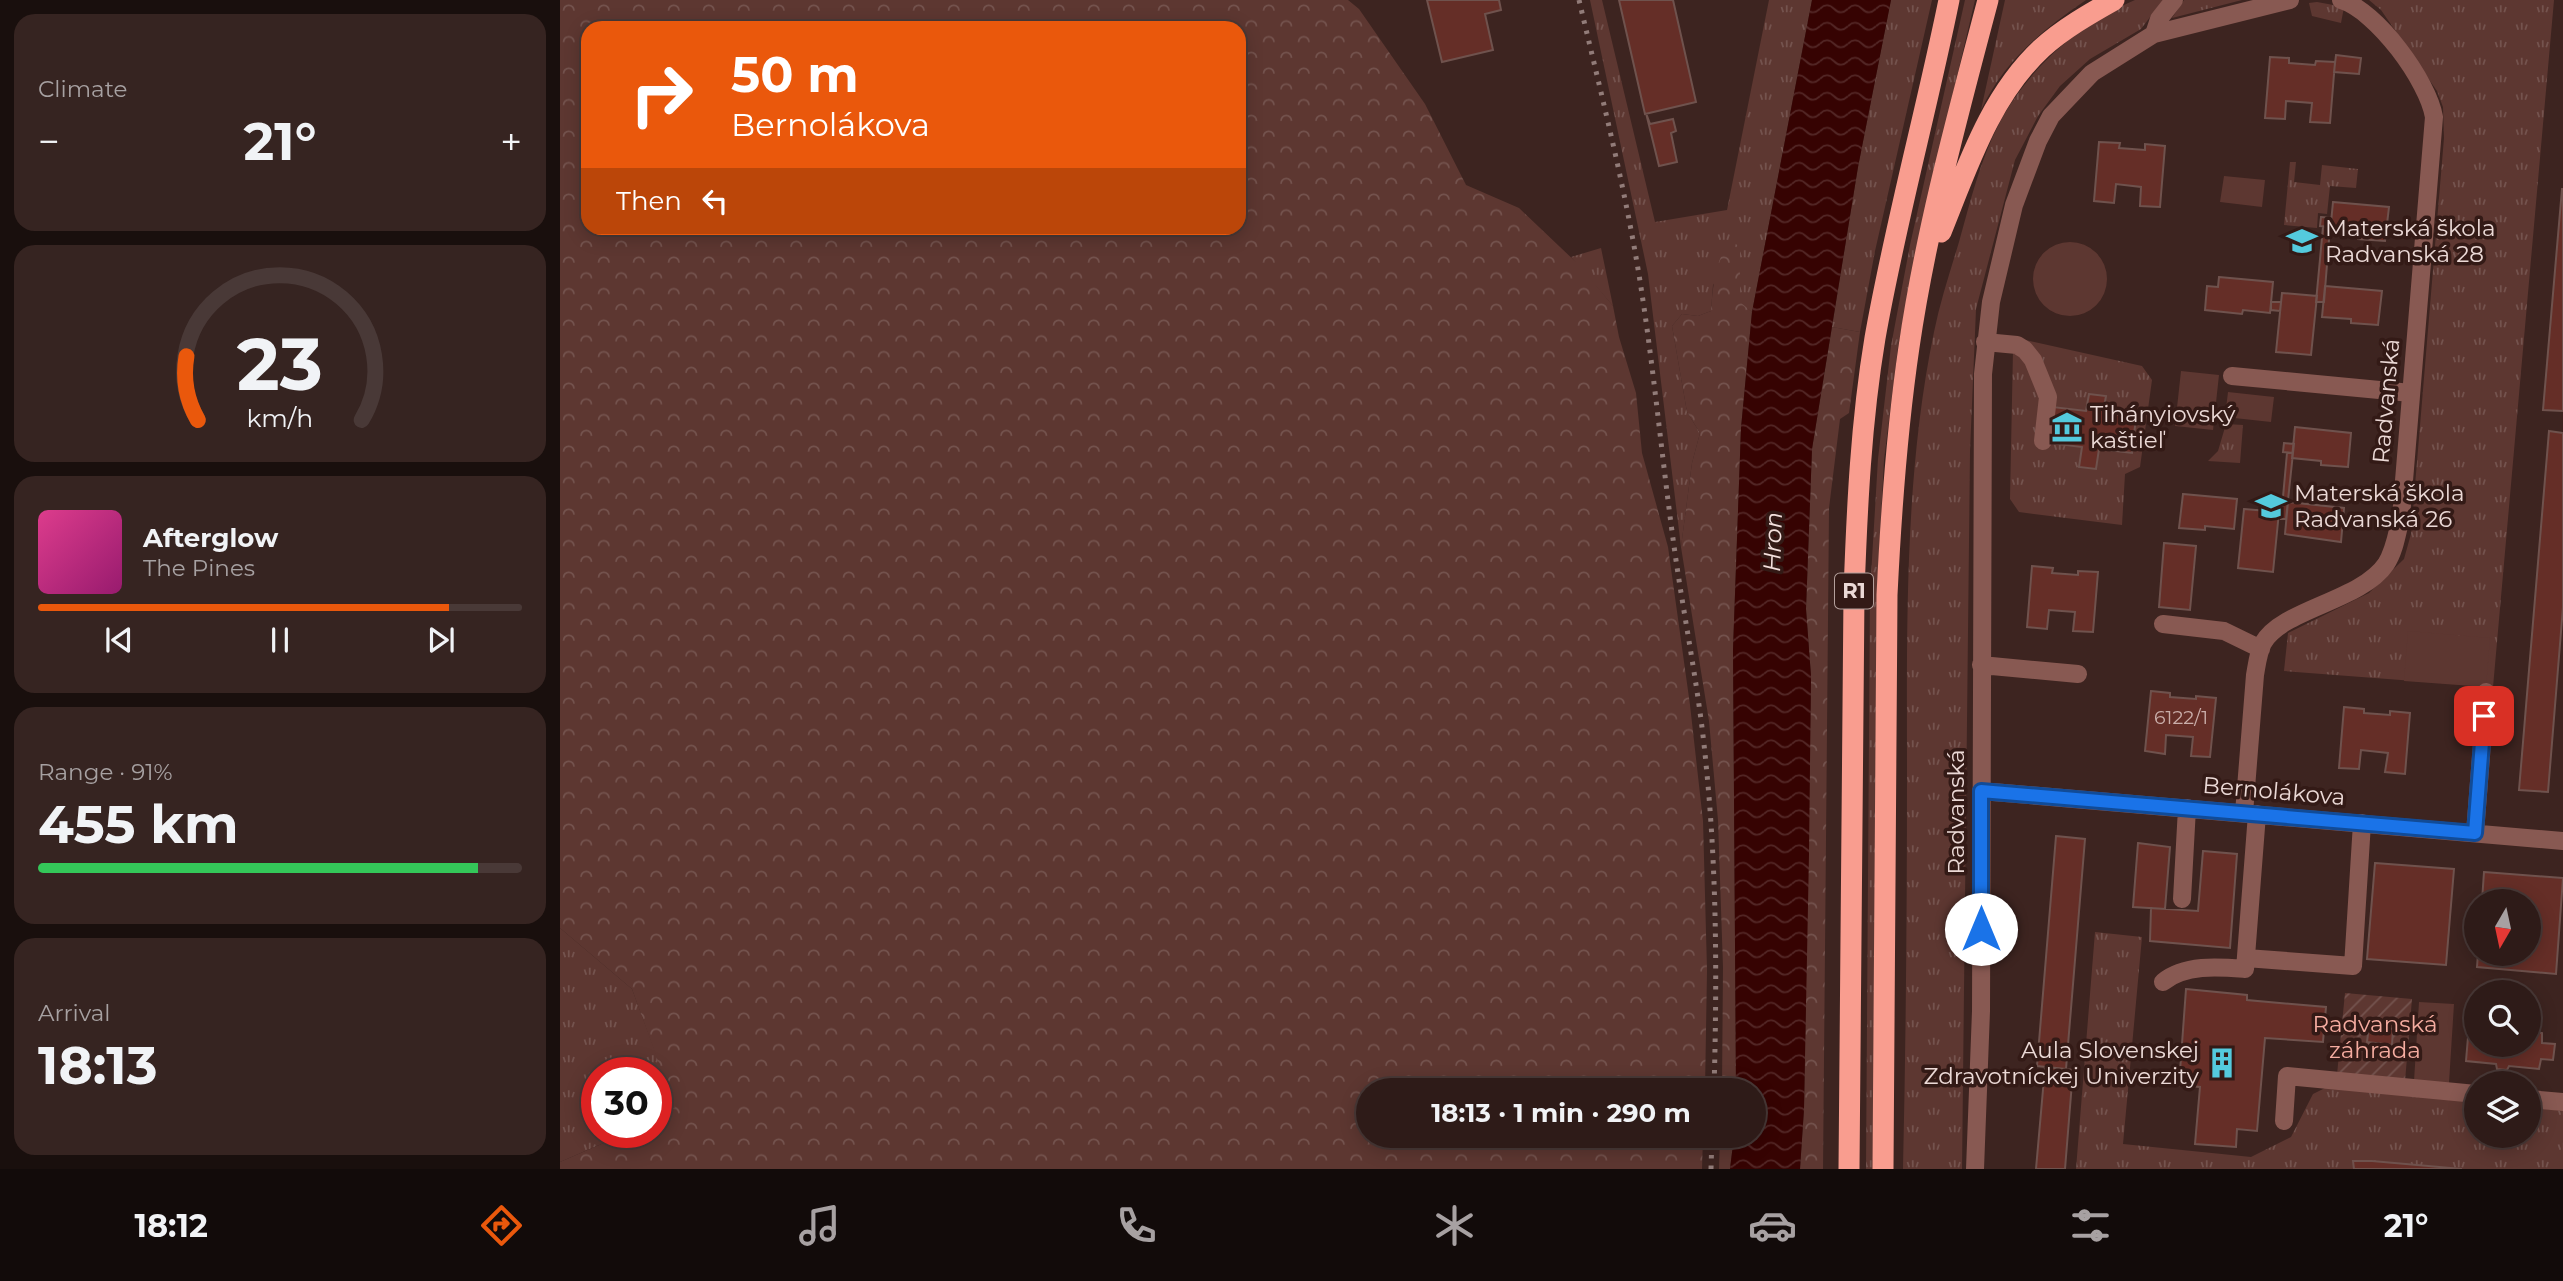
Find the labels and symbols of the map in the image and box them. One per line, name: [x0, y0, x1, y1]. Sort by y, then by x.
place label: Materská škola Radvanská 28: [2325, 214, 2496, 268]
school or university icon: Materská škola Radvanská 28: [2285, 224, 2319, 258]
street label: Radvanská: [2367, 337, 2405, 465]
place label: Tihányiovský kaštieľ: [2090, 400, 2236, 454]
museum icon: Tihányiovský kaštieľ: [2050, 410, 2084, 444]
place label: Materská škola Radvanská 26: [2294, 479, 2465, 533]
school or university icon: Materská škola Radvanská 26: [2254, 489, 2288, 523]
water label: Hron: [1757, 511, 1788, 573]
road number: R1: [1835, 574, 1873, 608]
pin: [2454, 686, 2514, 746]
house number: 6122/1: [2154, 706, 2208, 729]
street label: Radvanská: [1942, 749, 1970, 875]
street label: Bernolákova: [2202, 771, 2346, 811]
north arrow: [2464, 889, 2541, 966]
position arrow: [1944, 892, 2018, 966]
park label: Radvanská záhrada: [2312, 1010, 2438, 1064]
place label: Aula Slovenskej Zdravotníckej Univerzity: [1924, 1036, 2200, 1090]
building icon: Aula Slovenskej Zdravotníckej Univerzity: [2205, 1046, 2239, 1080]
speed limit sign: 30: [581, 1057, 672, 1148]

